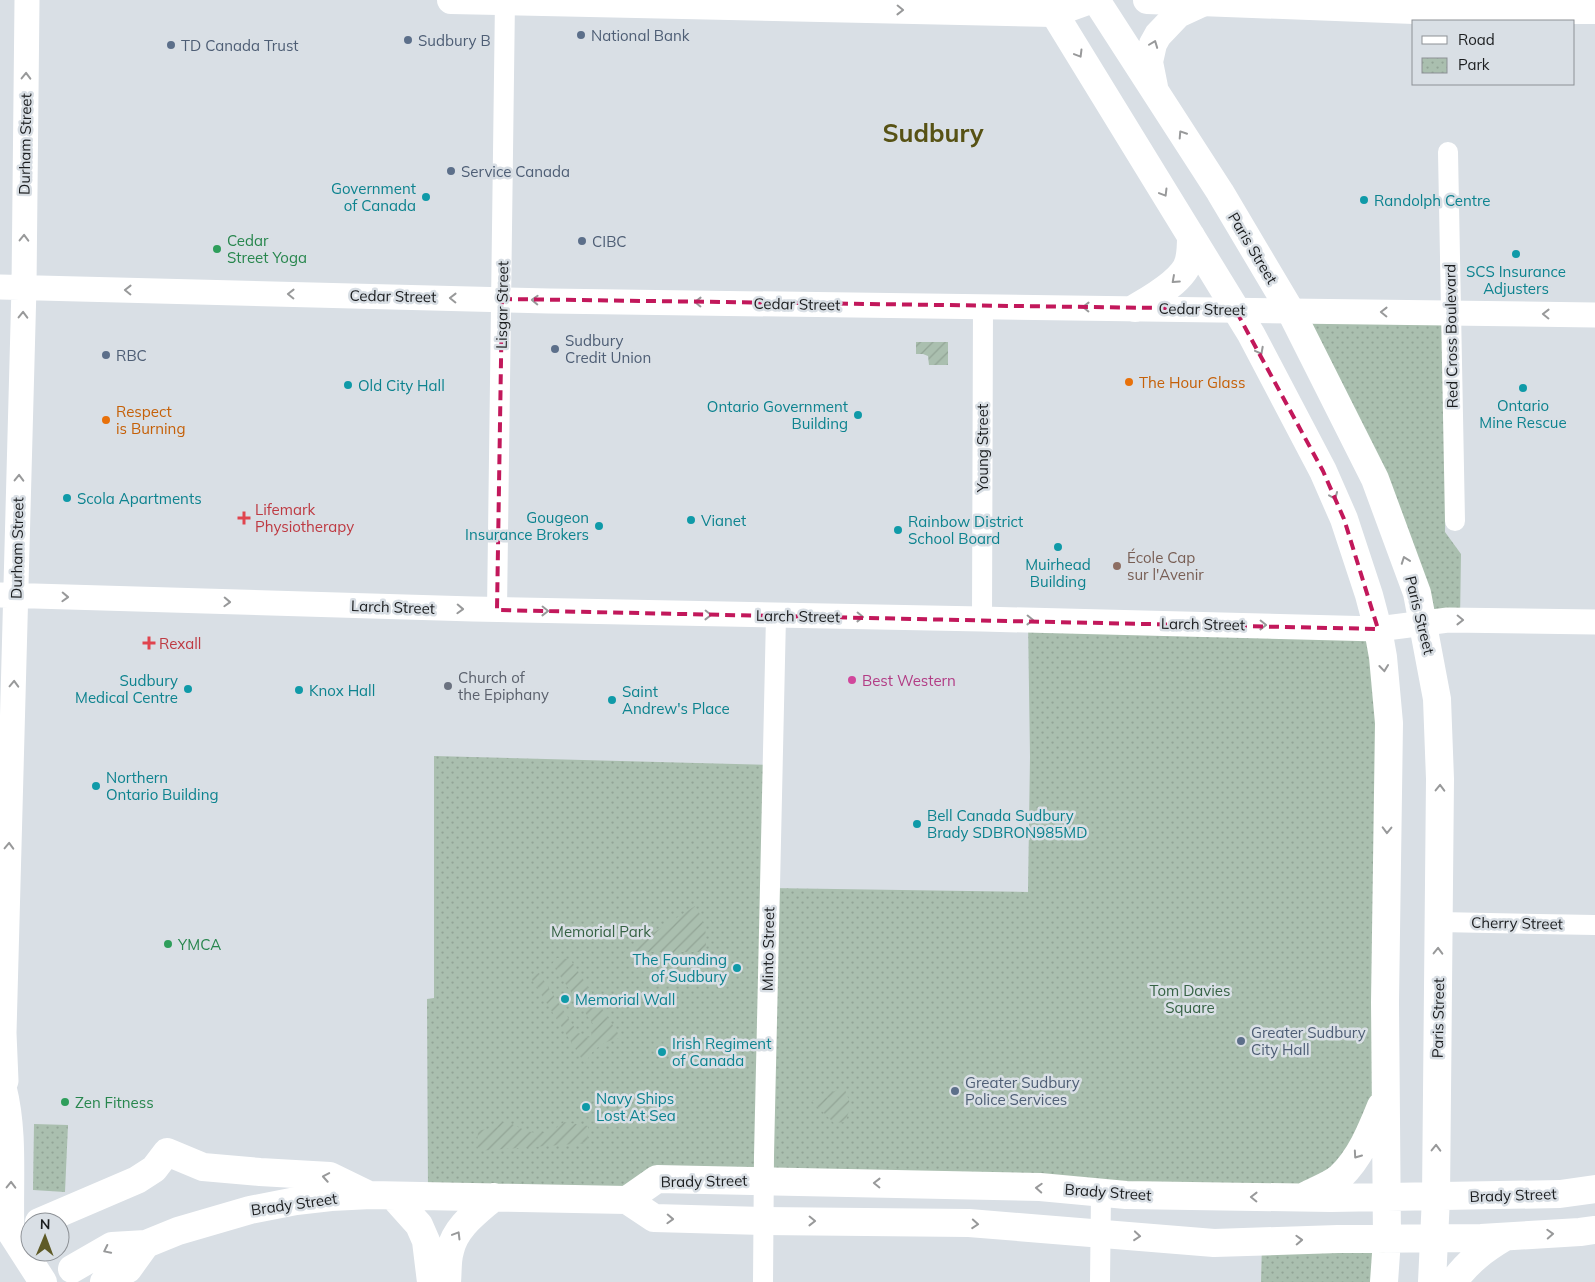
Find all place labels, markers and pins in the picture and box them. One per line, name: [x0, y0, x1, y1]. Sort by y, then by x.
place label: National Bank: [591, 26, 690, 45]
marker: National Bank: [575, 29, 587, 41]
place label: Sudbury B: [418, 31, 491, 50]
marker: Sudbury B: [402, 34, 414, 46]
place label: TD Canada Trust: [181, 36, 299, 55]
marker: TD Canada Trust: [165, 39, 177, 51]
place label: Service Canada: [461, 162, 570, 181]
marker: Service Canada: [445, 165, 457, 177]
place label: Government of Canada: [331, 179, 416, 215]
marker: Government of Canada: [420, 191, 432, 203]
place label: Randolph Centre: [1374, 191, 1490, 210]
marker: Randolph Centre: [1358, 194, 1370, 206]
place label: Cedar Street Yoga: [227, 231, 307, 267]
place label: CIBC: [592, 232, 627, 251]
marker: CIBC: [576, 235, 588, 247]
marker: Cedar Street Yoga: [211, 243, 223, 255]
marker: SCS Insurance Adjusters: [1510, 248, 1522, 260]
place label: SCS Insurance Adjusters: [1466, 262, 1566, 298]
place label: Sudbury Credit Union: [565, 331, 651, 367]
marker: Sudbury Credit Union: [549, 343, 561, 355]
place label: RBC: [116, 346, 147, 365]
marker: RBC: [100, 349, 112, 361]
place label: The Hour Glass: [1139, 373, 1245, 392]
place label: Old City Hall: [358, 376, 445, 395]
marker: The Hour Glass: [1123, 376, 1135, 388]
marker: Old City Hall: [342, 379, 354, 391]
marker: Ontario Mine Rescue: [1517, 382, 1529, 394]
place label: Ontario Mine Rescue: [1479, 396, 1567, 432]
place label: Ontario Government Building: [707, 397, 848, 433]
place label: Respect is Burning: [116, 402, 185, 438]
marker: Ontario Government Building: [852, 409, 864, 421]
marker: Respect is Burning: [100, 414, 112, 426]
place label: Scola Apartments: [77, 489, 202, 508]
marker: Scola Apartments: [61, 492, 73, 504]
place label: Lifemark Physiotherapy: [255, 500, 354, 536]
place label: Gougeon Insurance Brokers: [465, 508, 589, 544]
marker: Lifemark Physiotherapy: [237, 511, 251, 525]
place label: Vianet: [701, 511, 746, 530]
place label: Rainbow District School Board: [908, 512, 1023, 548]
marker: Vianet: [685, 514, 697, 526]
marker: Gougeon Insurance Brokers: [593, 520, 605, 532]
marker: Rainbow District School Board: [892, 524, 904, 536]
marker: Muirhead Building: [1052, 541, 1064, 553]
place label: École Cap sur l'Avenir: [1127, 548, 1204, 584]
place label: Muirhead Building: [1025, 555, 1091, 591]
marker: École Cap sur l'Avenir: [1111, 560, 1123, 572]
place label: Rexall: [159, 634, 201, 653]
marker: Rexall: [143, 637, 155, 649]
place label: Church of the Epiphany: [458, 668, 549, 704]
place label: Sudbury Medical Centre: [75, 671, 178, 707]
place label: Best Western: [862, 671, 956, 690]
marker: Best Western: [846, 674, 858, 686]
marker: Church of the Epiphany: [442, 680, 454, 692]
place label: Knox Hall: [309, 681, 375, 700]
place label: Saint Andrew's Place: [622, 682, 730, 718]
marker: Sudbury Medical Centre: [182, 683, 194, 695]
marker: Knox Hall: [293, 684, 305, 696]
marker: Saint Andrew's Place: [606, 694, 618, 706]
place label: Northern Ontario Building: [106, 768, 219, 804]
marker: Northern Ontario Building: [90, 780, 102, 792]
place label: Bell Canada Sudbury Brady SDBRON985MD: [927, 806, 1087, 842]
marker: Bell Canada Sudbury Brady SDBRON985MD: [911, 818, 923, 830]
place label: YMCA: [177, 935, 221, 954]
marker: YMCA: [162, 938, 174, 950]
place label: The Founding of Sudbury: [633, 950, 727, 986]
marker: The Founding of Sudbury: [731, 962, 743, 974]
place label: Memorial Wall: [575, 990, 675, 1009]
marker: Memorial Wall: [559, 993, 571, 1005]
place label: Greater Sudbury City Hall: [1251, 1023, 1366, 1059]
place label: Irish Regiment of Canada: [672, 1034, 771, 1070]
marker: Greater Sudbury City Hall: [1235, 1035, 1247, 1047]
marker: Irish Regiment of Canada: [656, 1046, 668, 1058]
place label: Greater Sudbury Police Services: [965, 1073, 1080, 1109]
marker: Greater Sudbury Police Services: [949, 1085, 961, 1097]
place label: Navy Ships Lost At Sea: [596, 1089, 676, 1125]
place label: Zen Fitness: [75, 1093, 154, 1112]
marker: Zen Fitness: [59, 1096, 71, 1108]
marker: Navy Ships Lost At Sea: [580, 1101, 592, 1113]

